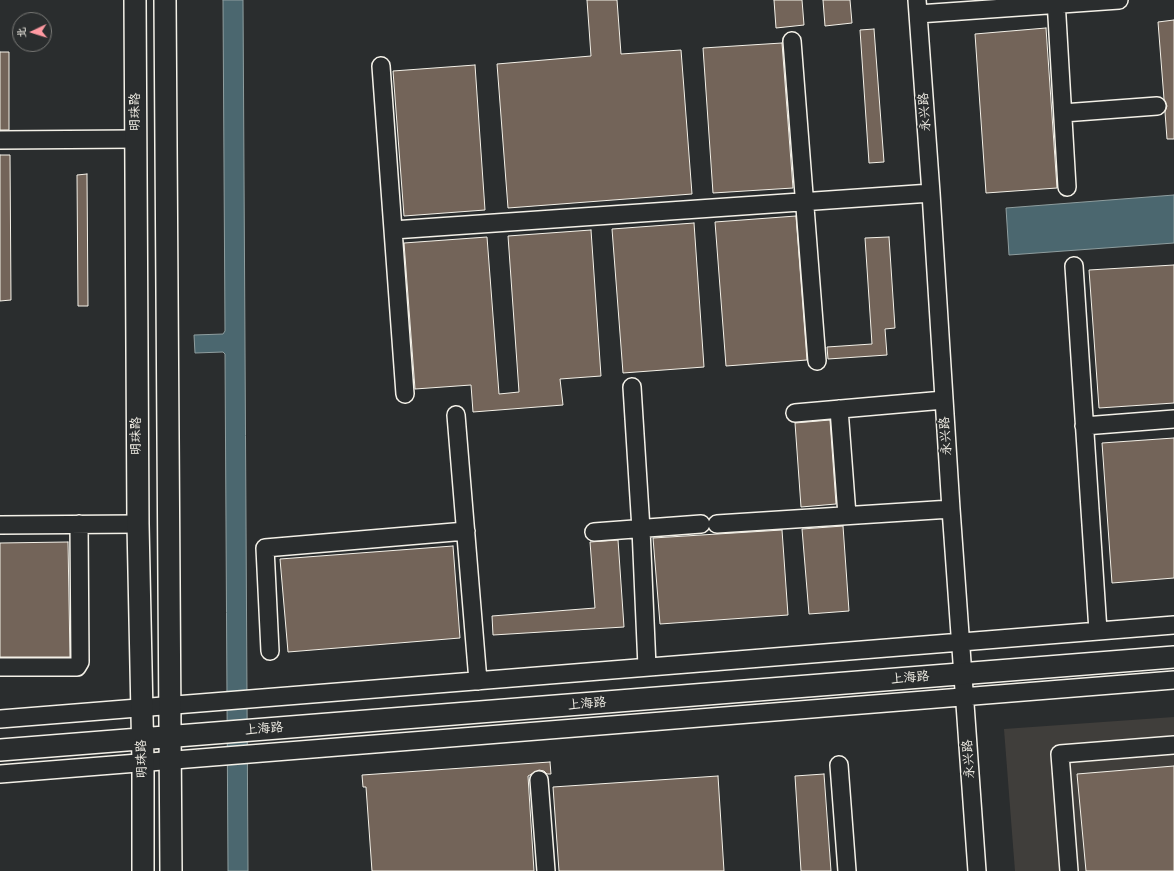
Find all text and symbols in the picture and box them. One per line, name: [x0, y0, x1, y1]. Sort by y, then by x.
north arrow: [12, 12, 52, 52]
text: 北: [14, 27, 28, 39]
street label: 永兴路: [916, 92, 934, 132]
street label: 明珠路: [128, 93, 144, 131]
street label: 永兴路: [937, 416, 955, 456]
street label: 明珠路: [129, 417, 145, 455]
street label: 上海路: [890, 669, 930, 687]
street label: 上海路: [567, 695, 607, 713]
street label: 上海路: [244, 720, 284, 738]
street label: 明珠路: [134, 739, 150, 779]
street label: 永兴路: [960, 739, 978, 779]

